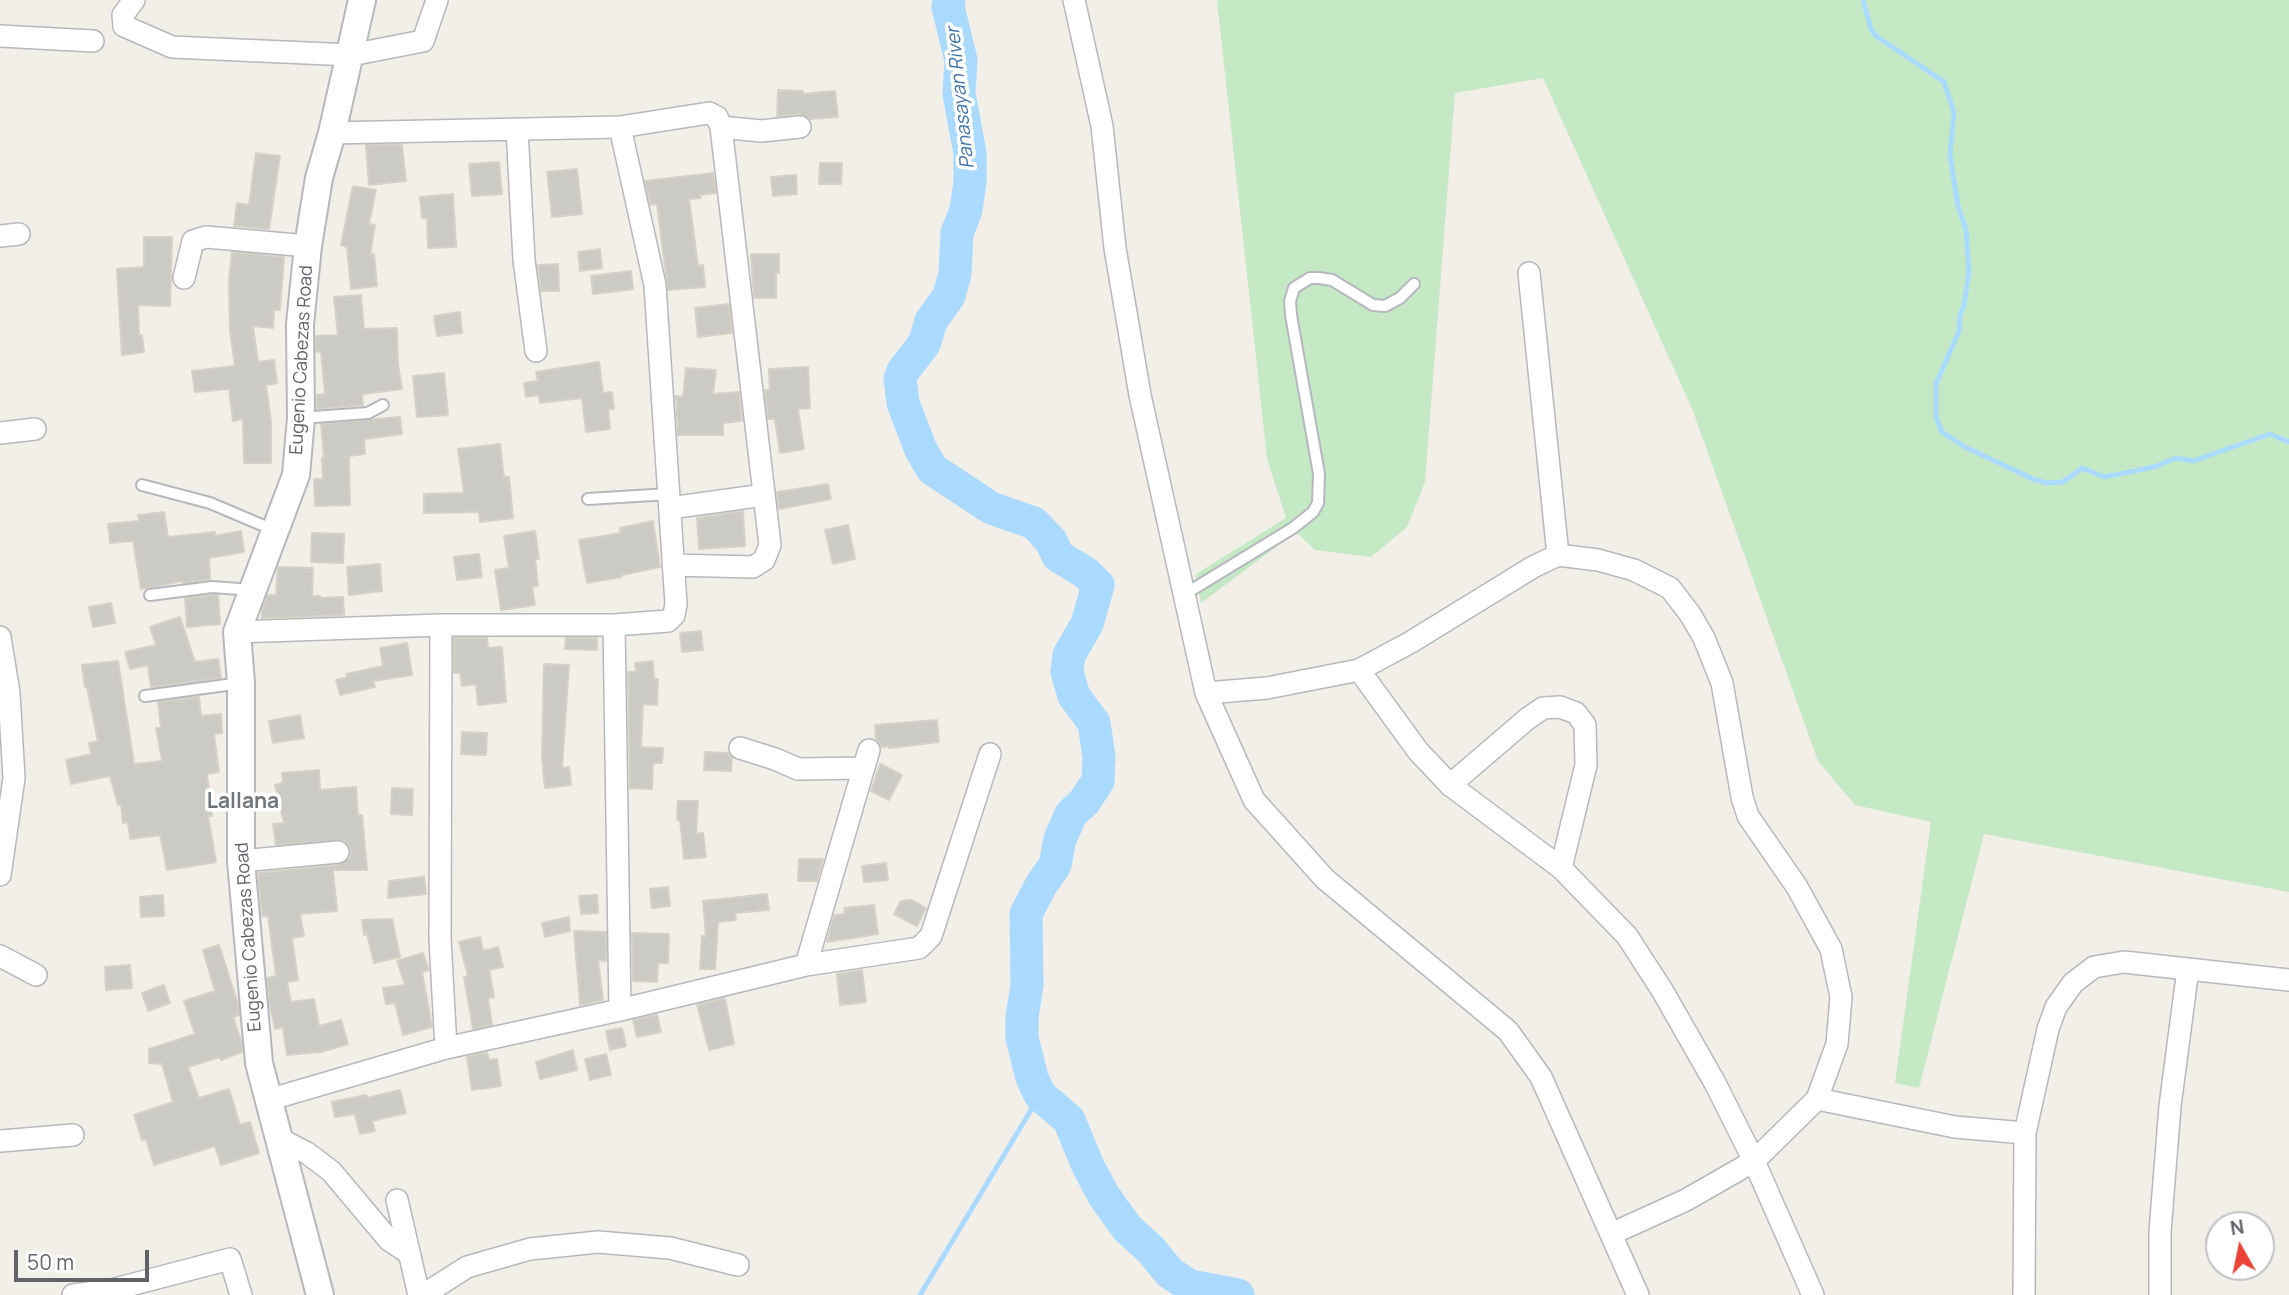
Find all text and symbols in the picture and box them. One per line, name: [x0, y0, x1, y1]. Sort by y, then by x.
water label: Panasayan River: [942, 26, 980, 170]
street label: Eugenio Cabezas Road: [286, 265, 318, 455]
district label: Lallana: [207, 789, 279, 815]
street label: Eugenio Cabezas Road: [232, 842, 266, 1032]
north arrow: [2205, 1211, 2275, 1281]
text: N: [2228, 1213, 2246, 1241]
scale bar: [18, 1236, 152, 1280]
text: 50 m: [27, 1248, 74, 1276]

